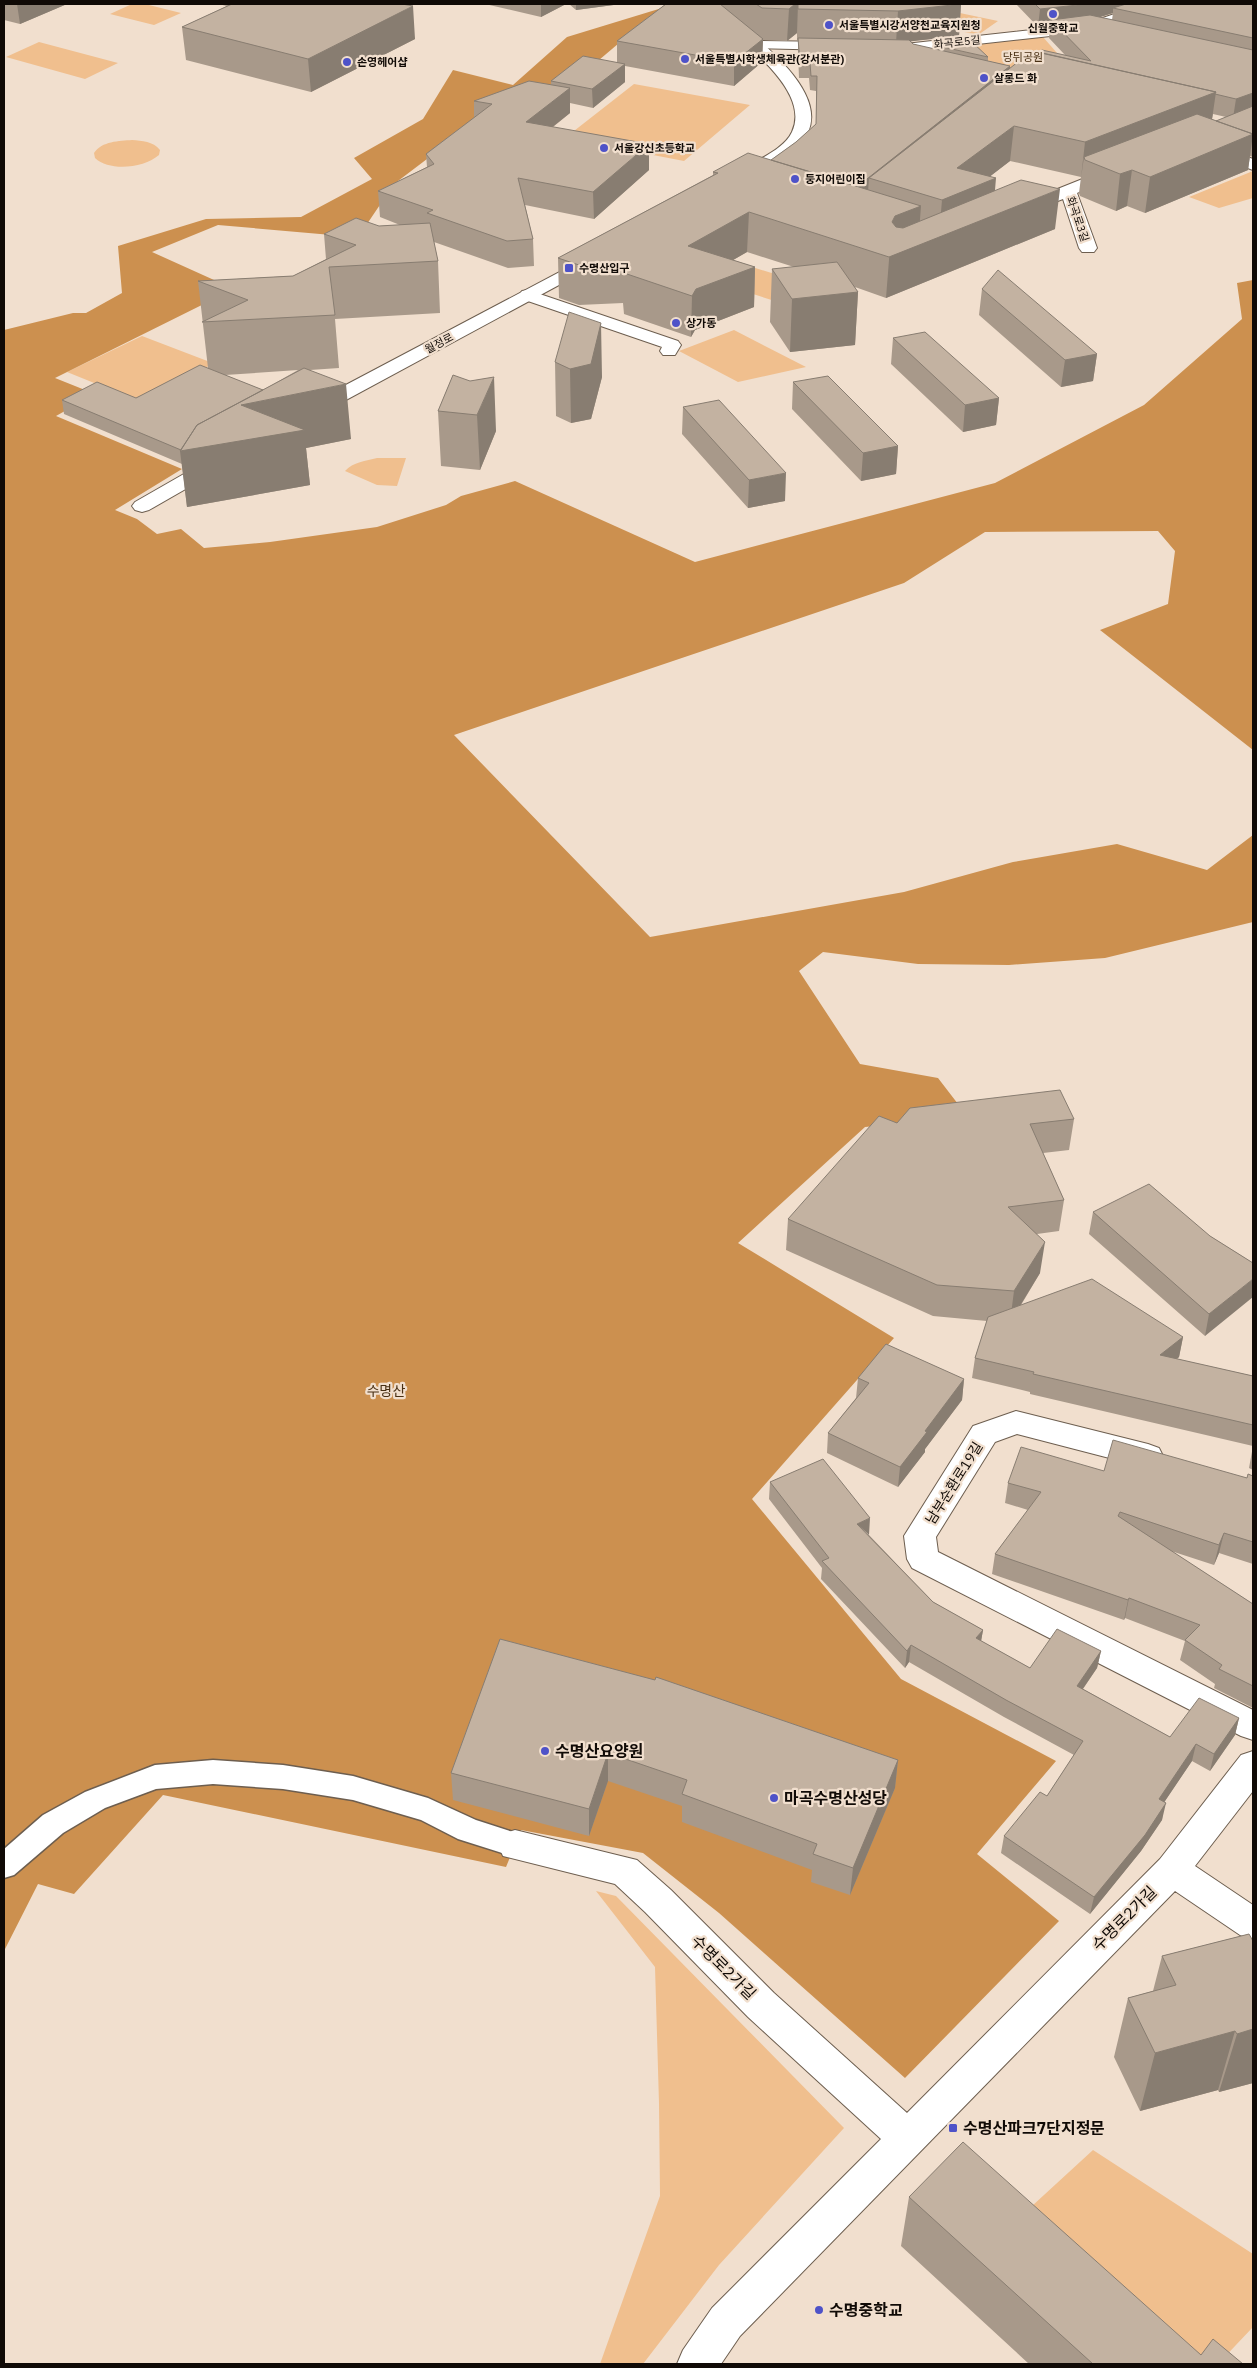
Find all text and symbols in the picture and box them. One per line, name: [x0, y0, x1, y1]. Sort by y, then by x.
marker: 신월중학교: [1047, 8, 1059, 20]
place label: 서울특별시강서양천교육지원청: [839, 18, 981, 32]
marker: 서울특별시강서양천교육지원청: [823, 19, 835, 31]
place label: 신월중학교: [1028, 21, 1078, 35]
street label: 화곡로5길: [933, 33, 981, 51]
park label: 당뒤공원: [1003, 50, 1043, 64]
place label: 서울특별시학생체육관(강서분관): [695, 52, 844, 66]
marker: 서울특별시학생체육관(강서분관): [679, 53, 691, 65]
place label: 손영헤어샵: [357, 55, 408, 69]
marker: 손영헤어샵: [341, 56, 353, 68]
place label: 살롱드 화: [994, 71, 1037, 85]
marker: 살롱드 화: [978, 72, 990, 84]
place label: 서울강신초등학교: [614, 141, 695, 155]
marker: 서울강신초등학교: [598, 142, 610, 154]
place label: 둥지어린이집: [805, 172, 866, 186]
marker: 둥지어린이집: [789, 173, 801, 185]
street label: 화곡로3길: [1064, 194, 1092, 244]
place label: 수명산입구: [579, 261, 630, 275]
marker: 수명산입구: [563, 262, 575, 274]
place label: 상가동: [686, 316, 716, 330]
marker: 상가동: [670, 317, 682, 329]
street label: 월정로: [422, 330, 456, 356]
park label: 수명산: [367, 1382, 405, 1400]
street label: 남부순환로19길: [921, 1438, 987, 1528]
place label: 수명산요양원: [555, 1741, 643, 1761]
marker: 수명산요양원: [539, 1745, 551, 1757]
place label: 마곡수명산성당: [784, 1788, 887, 1808]
marker: 마곡수명산성당: [768, 1792, 780, 1804]
street label: 수명로2가길: [1088, 1882, 1160, 1954]
street label: 수명로2가길: [688, 1931, 760, 2003]
place label: 수명산파크7단지정문: [963, 2118, 1105, 2138]
marker: 수명산파크7단지정문: [947, 2122, 959, 2134]
place label: 수명중학교: [829, 2300, 903, 2320]
marker: 수명중학교: [813, 2304, 825, 2316]

